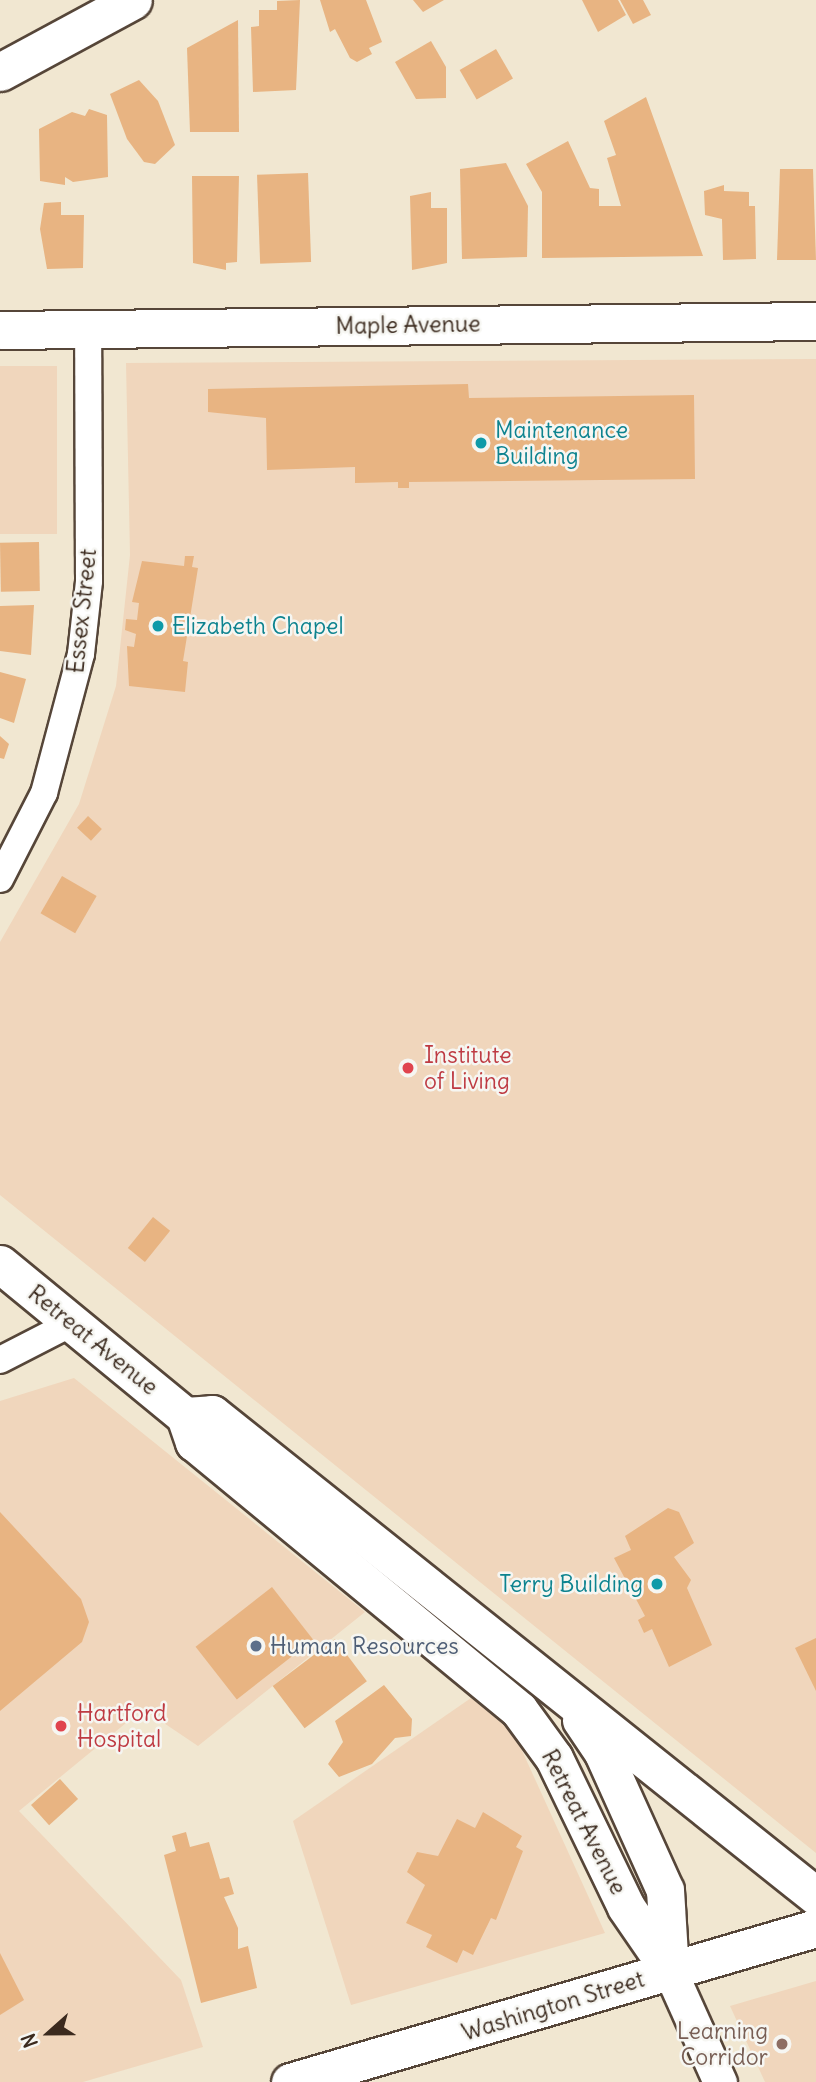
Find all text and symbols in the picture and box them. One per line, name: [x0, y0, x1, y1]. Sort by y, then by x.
street label: Maple Avenue: [335, 310, 481, 340]
place label: Maintenance Building: [495, 416, 628, 470]
marker: Maintenance Building: [473, 435, 489, 451]
street label: Essex Street: [62, 547, 102, 675]
place label: Elizabeth Chapel: [172, 612, 344, 640]
marker: Elizabeth Chapel: [150, 618, 166, 634]
place label: Institute of Living: [424, 1041, 512, 1095]
marker: Institute of Living: [398, 1058, 418, 1078]
street label: Retreat Avenue: [23, 1279, 163, 1401]
place label: Terry Building: [499, 1570, 643, 1598]
marker: Terry Building: [649, 1576, 665, 1592]
place label: Human Resources: [270, 1632, 459, 1660]
marker: Human Resources: [248, 1638, 264, 1654]
place label: Hartford Hospital: [77, 1699, 167, 1753]
marker: Hartford Hospital: [51, 1716, 71, 1736]
street label: Retreat Avenue: [536, 1745, 632, 1899]
street label: Washington Street: [459, 1965, 647, 2047]
north arrow: [14, 1998, 84, 2068]
place label: Learning Corridor: [677, 2017, 768, 2071]
text: N: [16, 2030, 43, 2051]
marker: Learning Corridor: [774, 2036, 790, 2052]

